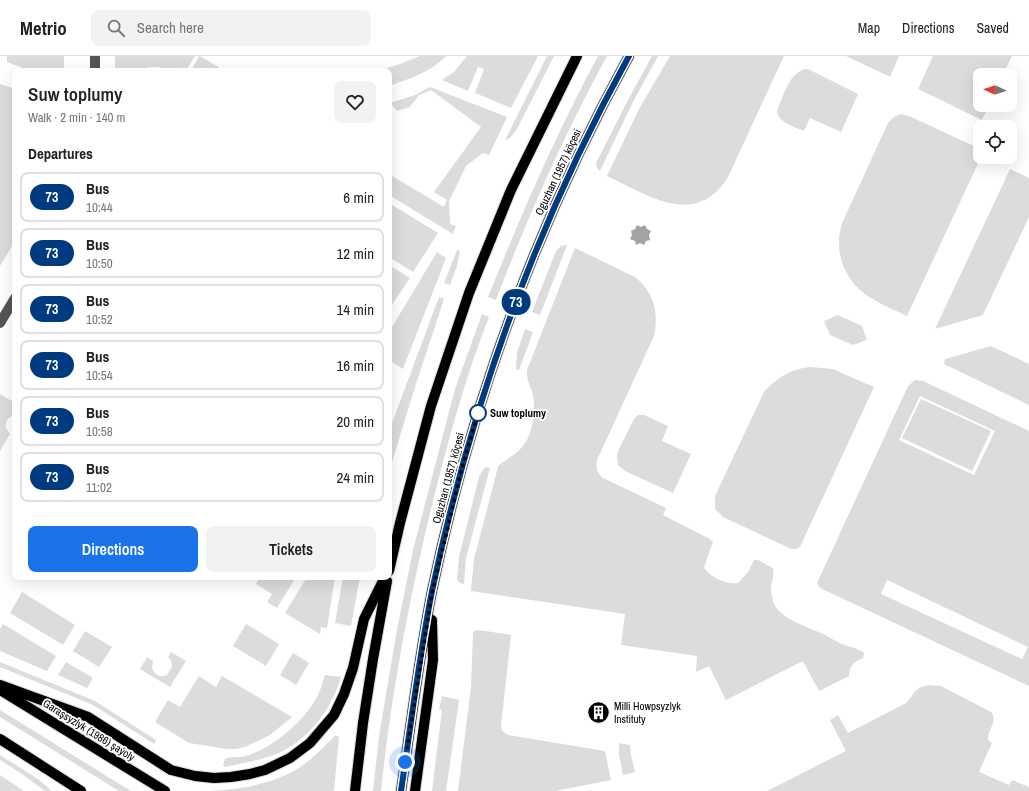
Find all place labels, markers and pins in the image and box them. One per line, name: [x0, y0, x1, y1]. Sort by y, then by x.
marker: Suw toplumy: [469, 404, 487, 422]
place label: Suw toplumy: [490, 406, 546, 420]
building icon: Milli Howpsyzlyk Instituty: [585, 699, 611, 725]
place label: Milli Howpsyzlyk Instituty: [614, 699, 681, 726]

